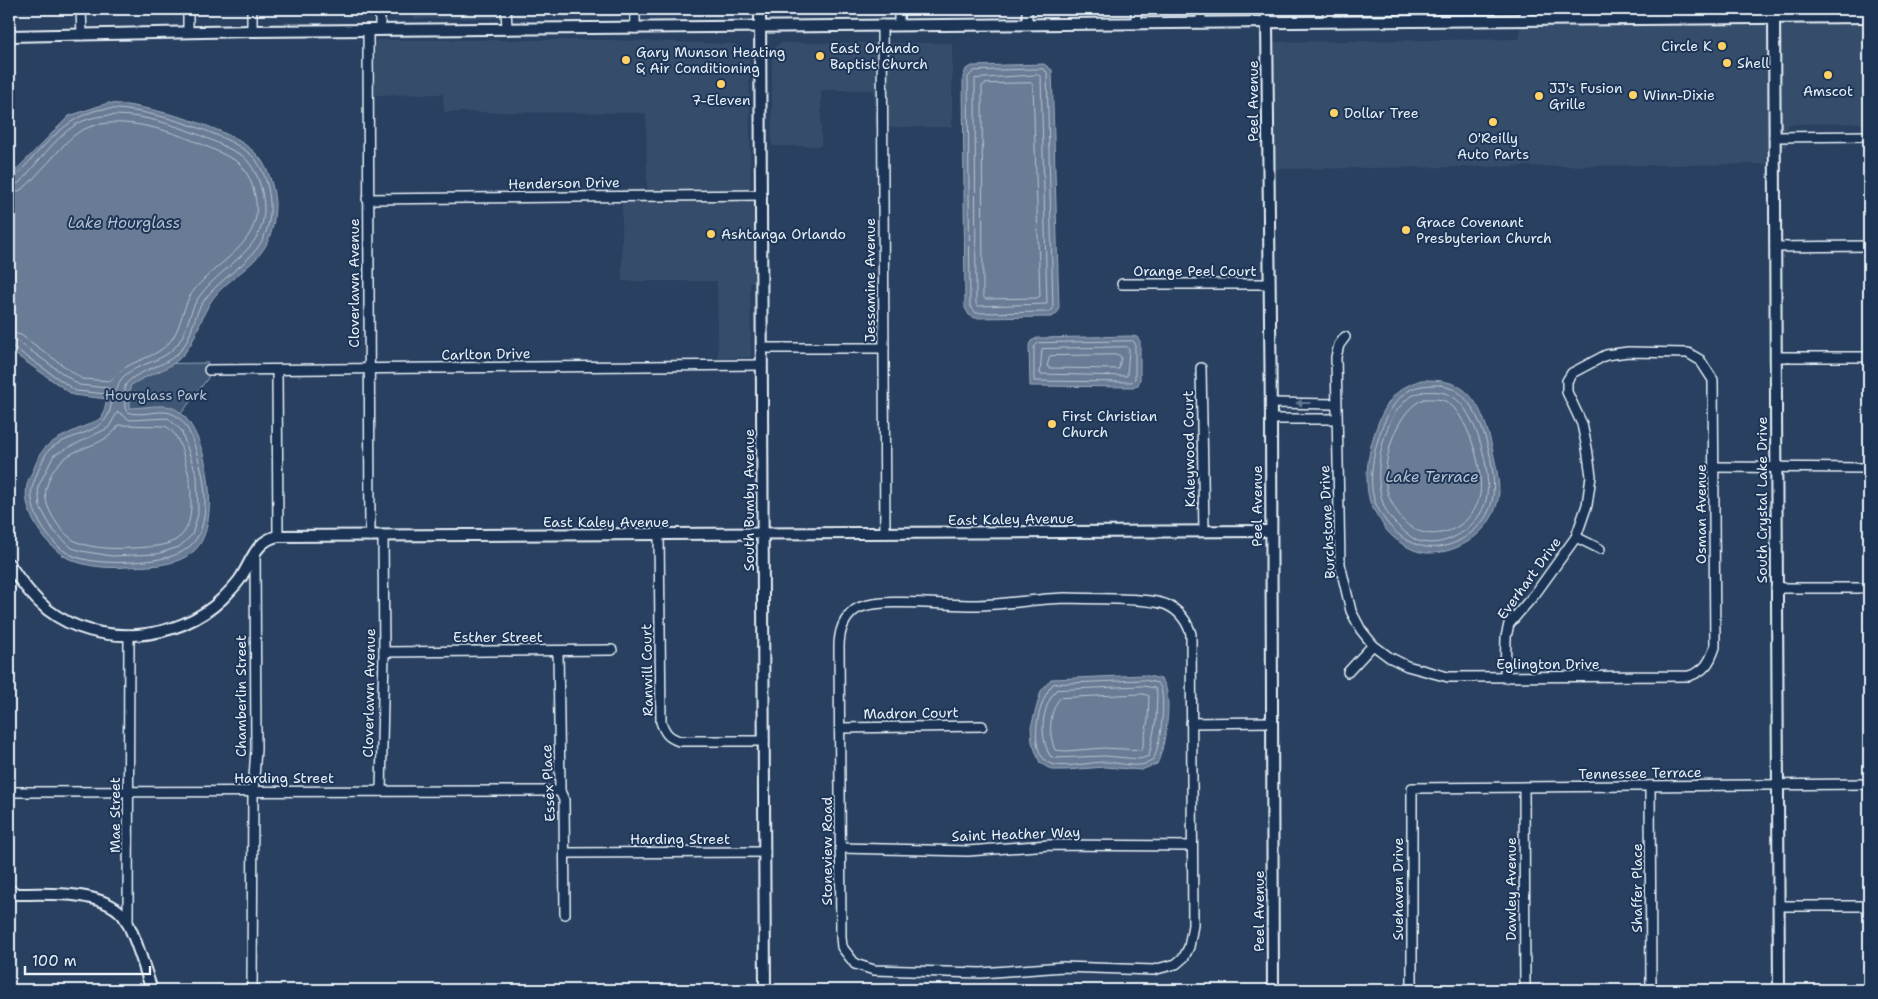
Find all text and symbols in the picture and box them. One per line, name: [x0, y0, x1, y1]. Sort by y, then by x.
place label: Circle K: [1661, 37, 1712, 55]
place label: East Orlando Baptist Church: [830, 39, 928, 73]
marker: Circle K: [1716, 40, 1728, 52]
place label: Gary Munson Heating & Air Conditioning: [636, 43, 785, 77]
marker: East Orlando Baptist Church: [814, 50, 826, 62]
marker: Gary Munson Heating & Air Conditioning: [620, 54, 632, 66]
place label: Shell: [1737, 54, 1770, 72]
marker: Shell: [1721, 57, 1733, 69]
street label: Peel Avenue: [1244, 60, 1262, 142]
marker: Amscot: [1822, 69, 1834, 81]
marker: 7-Eleven: [715, 78, 727, 90]
place label: JJ's Fusion Grille: [1549, 79, 1623, 113]
place label: Amscot: [1803, 82, 1853, 100]
place label: Winn-Dixie: [1643, 86, 1715, 104]
marker: Winn-Dixie: [1627, 89, 1639, 101]
marker: JJ's Fusion Grille: [1533, 90, 1545, 102]
place label: 7-Eleven: [691, 91, 751, 109]
place label: Dollar Tree: [1344, 104, 1419, 122]
marker: Dollar Tree: [1328, 107, 1340, 119]
marker: O'Reilly Auto Parts: [1487, 116, 1499, 128]
place label: O'Reilly Auto Parts: [1457, 129, 1529, 163]
street label: Henderson Drive: [508, 173, 620, 193]
water label: Lake Hourglass: [68, 213, 180, 233]
place label: Grace Covenant Presbyterian Church: [1416, 213, 1552, 247]
street label: Cloverlawn Avenue: [345, 218, 363, 348]
street label: Jessamine Avenue: [861, 218, 879, 342]
marker: Grace Covenant Presbyterian Church: [1400, 224, 1412, 236]
place label: Ashtanga Orlando: [721, 225, 846, 243]
marker: Ashtanga Orlando: [705, 228, 717, 240]
street label: Orange Peel Court: [1133, 262, 1257, 280]
street label: Carlton Drive: [441, 344, 531, 364]
park label: Hourglass Park: [105, 386, 207, 404]
street label: Kaleywood Court: [1179, 390, 1199, 508]
one-way arrow: [1295, 399, 1311, 407]
place label: First Christian Church: [1062, 407, 1158, 441]
street label: South Crystal Lake Drive: [1753, 417, 1771, 583]
marker: First Christian Church: [1046, 418, 1058, 430]
street label: South Bumby Avenue: [740, 429, 758, 571]
street label: Osman Avenue: [1692, 464, 1710, 564]
street label: Peel Avenue: [1248, 465, 1266, 547]
street label: Burchstone Drive: [1315, 465, 1339, 579]
water label: Lake Terrace: [1385, 467, 1479, 487]
street label: East Kaley Avenue: [948, 509, 1074, 529]
street label: East Kaley Avenue: [543, 513, 669, 531]
street label: Everhart Drive: [1493, 533, 1565, 623]
street label: Ranwill Court: [637, 624, 657, 716]
street label: Cloverlawn Avenue: [359, 628, 379, 758]
street label: Esther Street: [453, 628, 543, 646]
street label: Chamberlin Street: [232, 635, 250, 757]
street label: Eglington Drive: [1496, 655, 1600, 673]
street label: Madron Court: [863, 703, 959, 723]
street label: Essex Place: [537, 744, 559, 822]
street label: Tennessee Terrace: [1578, 763, 1702, 783]
street label: Harding Street: [234, 769, 334, 787]
street label: Mae Street: [106, 777, 124, 853]
street label: Stoneview Road: [818, 796, 836, 905]
street label: Saint Heather Way: [951, 823, 1081, 845]
street label: Harding Street: [630, 830, 730, 848]
street label: Dawley Avenue: [1502, 837, 1520, 941]
street label: Suehaven Drive: [1389, 838, 1407, 940]
street label: Shaffer Place: [1628, 843, 1646, 933]
street label: Peel Avenue: [1250, 870, 1268, 952]
scale bar: [25, 944, 150, 976]
text: 100 m: [32, 951, 77, 971]

